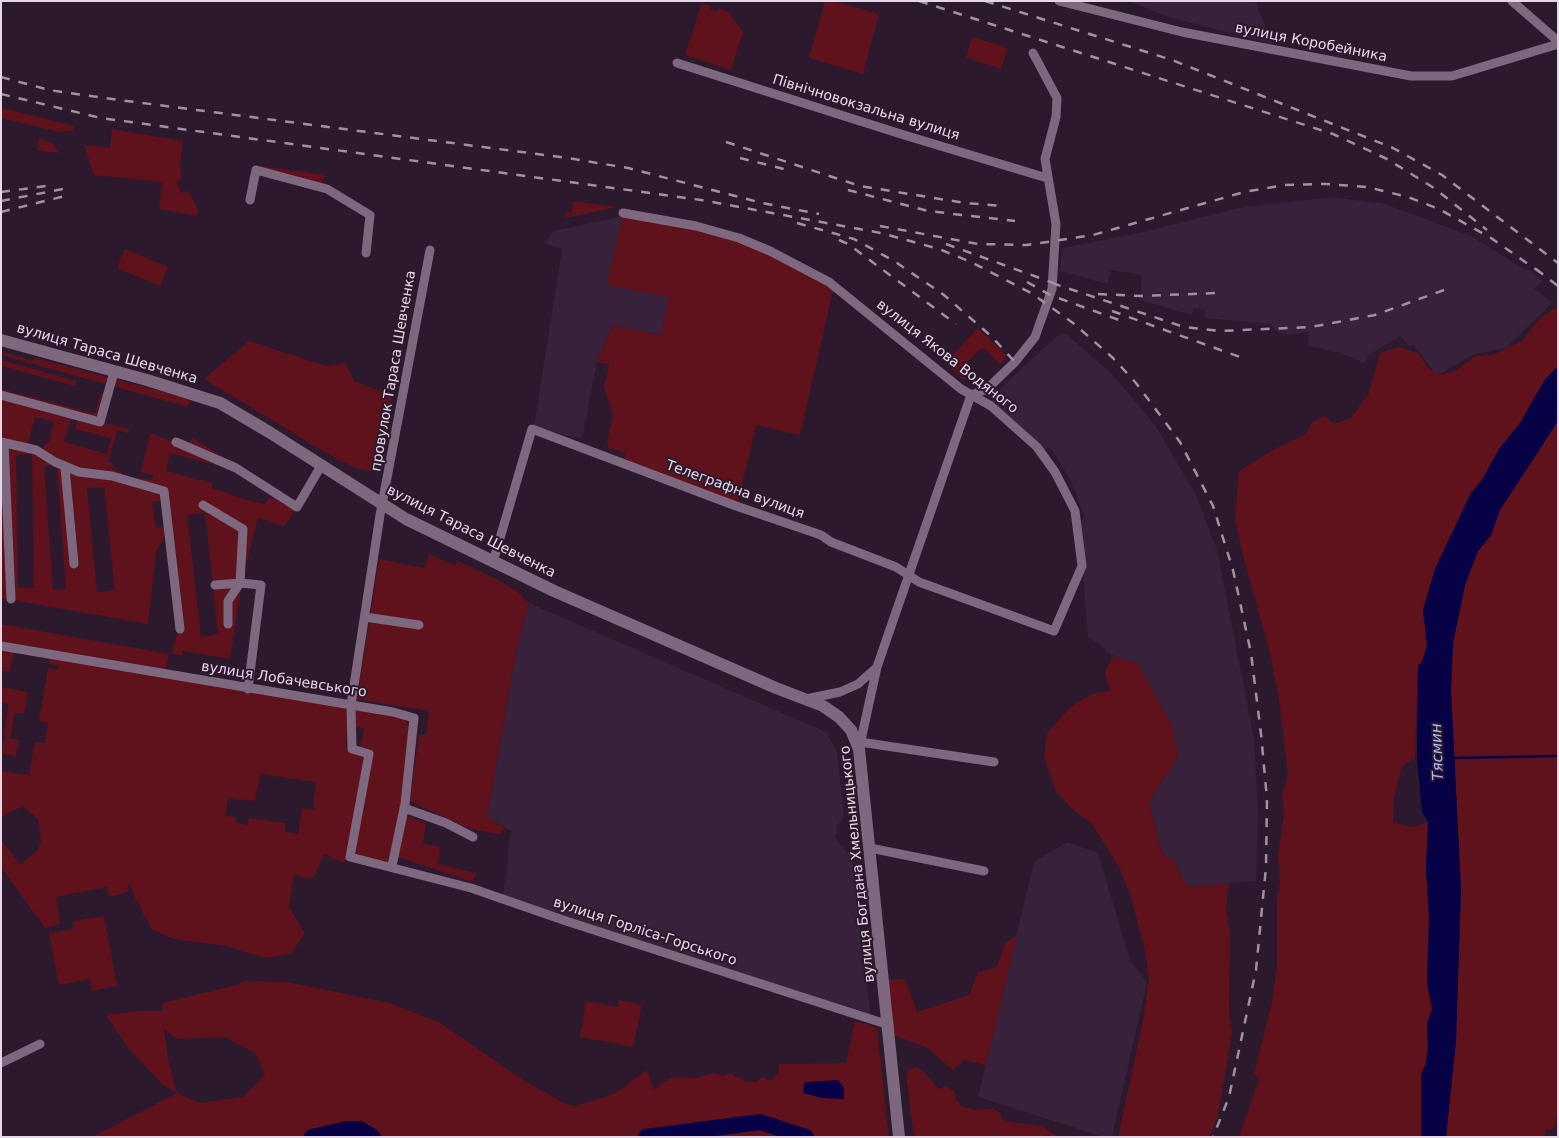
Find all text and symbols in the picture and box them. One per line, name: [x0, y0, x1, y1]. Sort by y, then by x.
street label: вулиця Коробейника: [1234, 20, 1388, 66]
street label: Північновокзальна вулиця: [770, 71, 962, 145]
street label: провулок Тараса Шевченка: [368, 269, 420, 473]
street label: вулиця Якова Водяного: [873, 297, 1021, 417]
street label: вулиця Тараса Шевченка: [15, 320, 199, 388]
street label: Телеграфна вулиця: [663, 457, 807, 523]
street label: вулиця Тараса Шевченка: [384, 482, 558, 582]
street label: вулиця Лобачевського: [200, 659, 368, 701]
water label: Тясмин: [1428, 723, 1448, 781]
street label: вулиця Богдана Хмельницького: [837, 745, 879, 983]
street label: вулиця Горліса-Горського: [551, 894, 739, 970]

